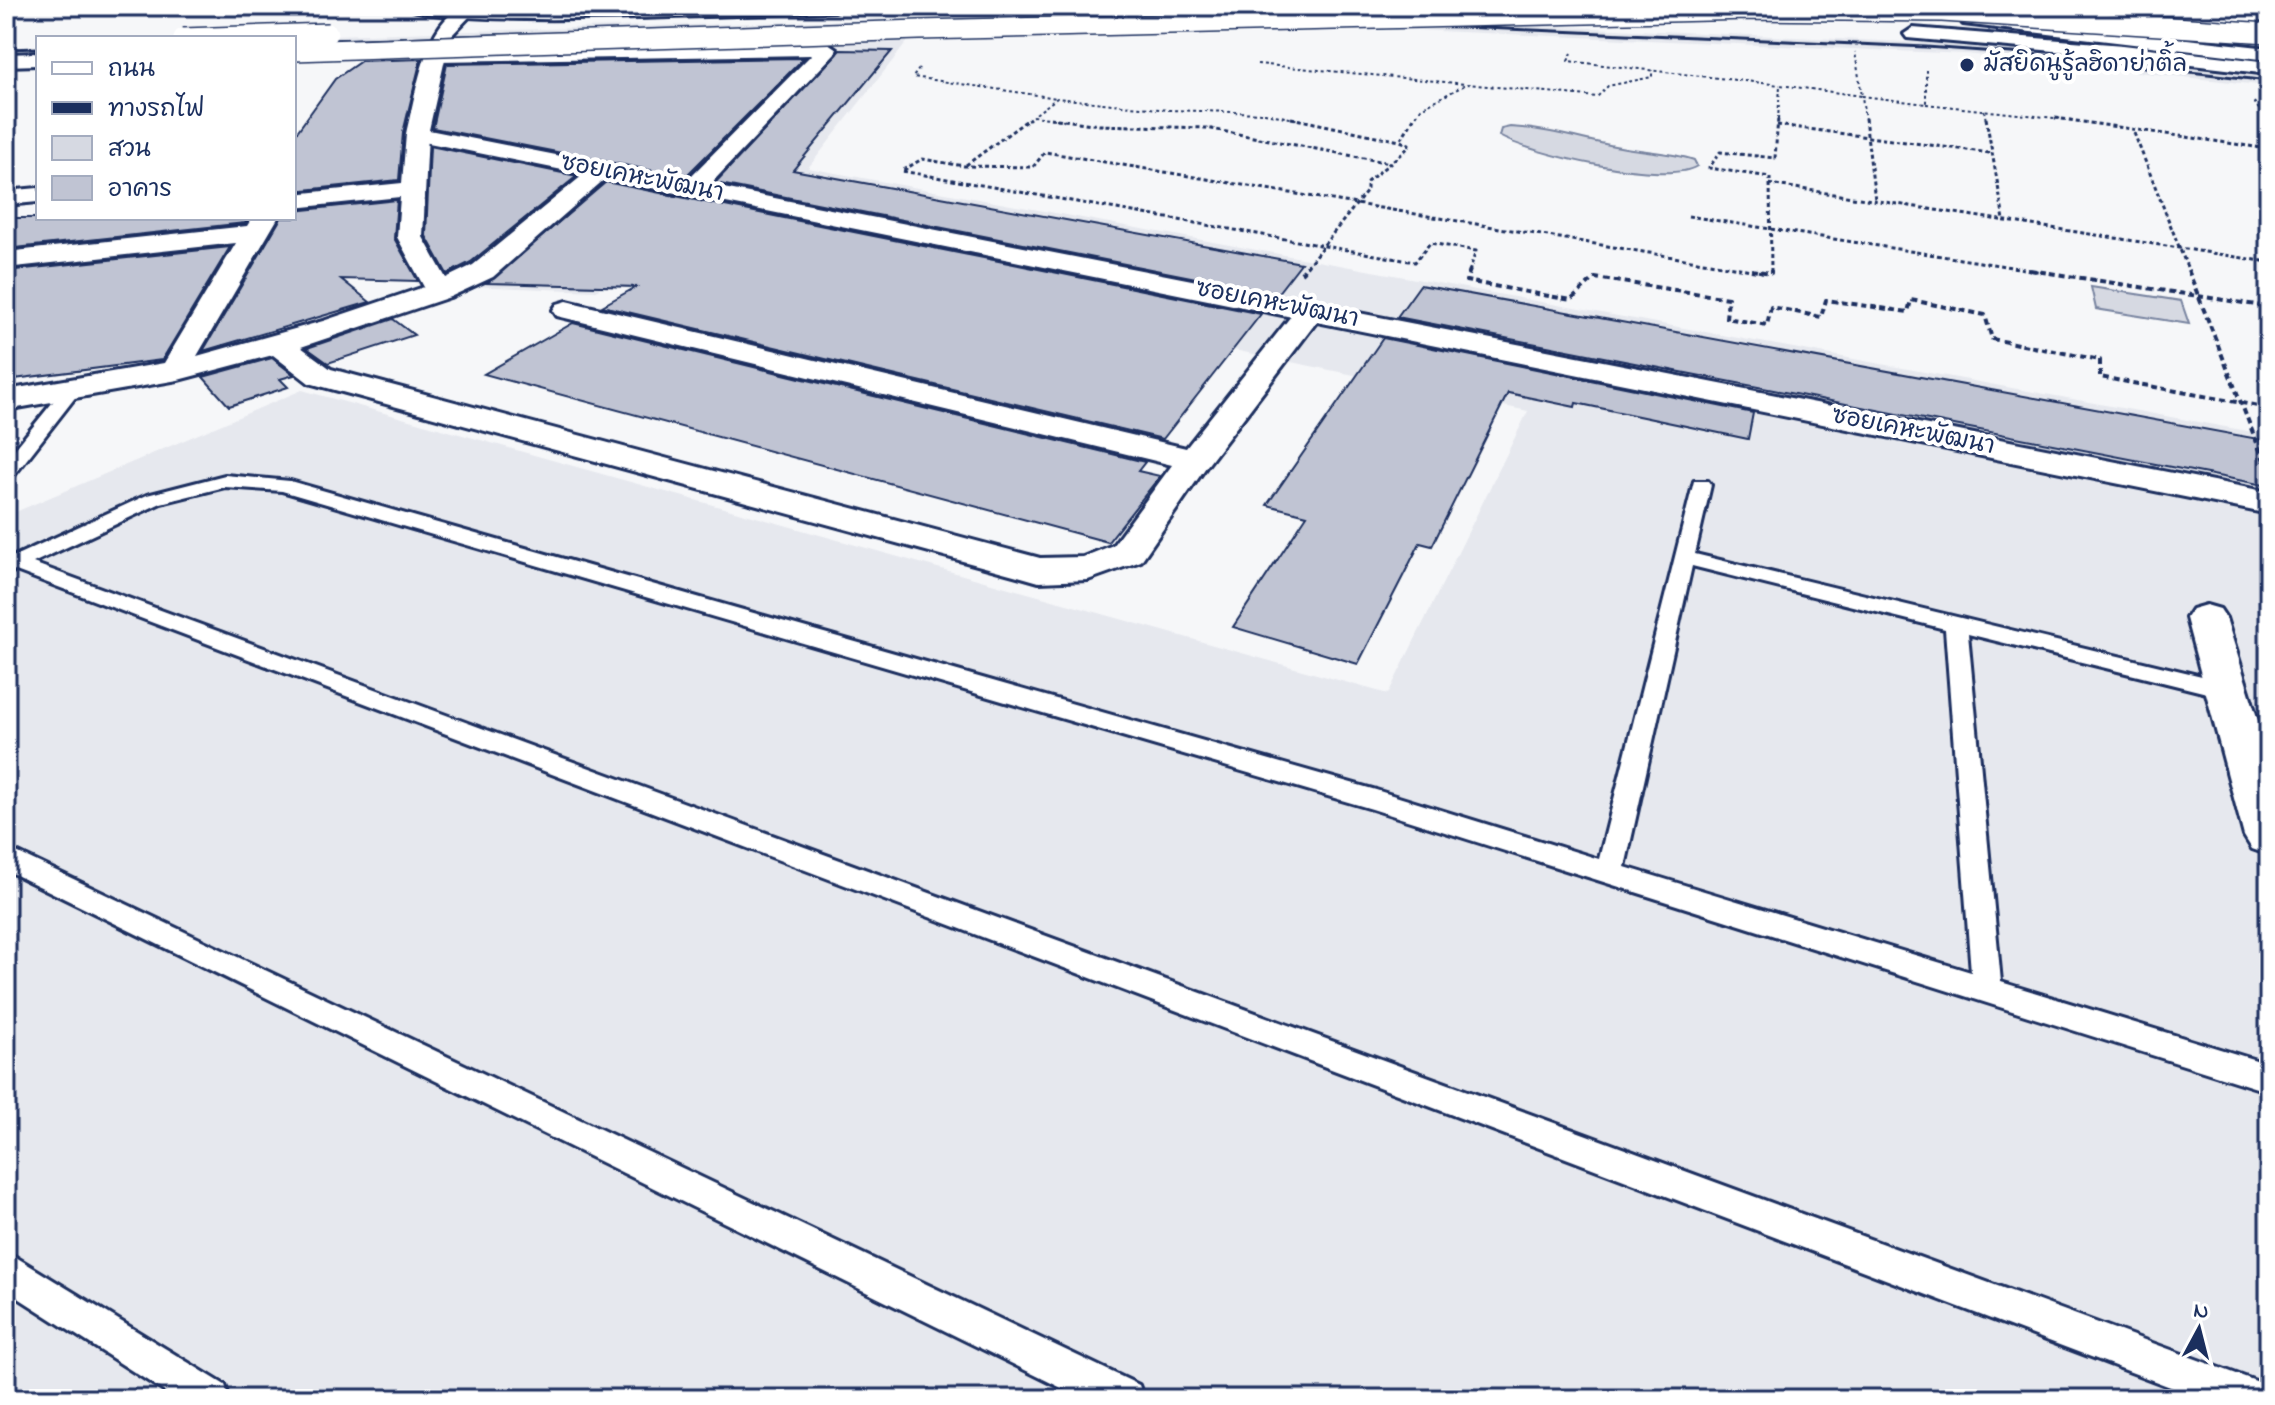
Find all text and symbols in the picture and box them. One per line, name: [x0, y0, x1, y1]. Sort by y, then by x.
legend: [36, 36, 296, 220]
place label: มัสยิดนูรู้ลฮิดาย่าติ้ล: [1983, 40, 2187, 83]
text: ถนน: [108, 53, 155, 88]
marker: มัสยิดนูรู้ลฮิดาย่าติ้ล: [1958, 56, 1976, 74]
text: ทางรถไฟ: [108, 92, 205, 128]
text: สวน: [108, 133, 151, 168]
street label: ซอยเคหะพัฒนา: [557, 146, 727, 212]
text: อาคาร: [108, 173, 172, 208]
street label: ซอยเคหะพัฒนา: [1192, 272, 1362, 338]
street label: ซอยเคหะพัฒนา: [1828, 399, 1998, 465]
north arrow: [2159, 1289, 2239, 1369]
text: N: [2192, 1295, 2210, 1329]

